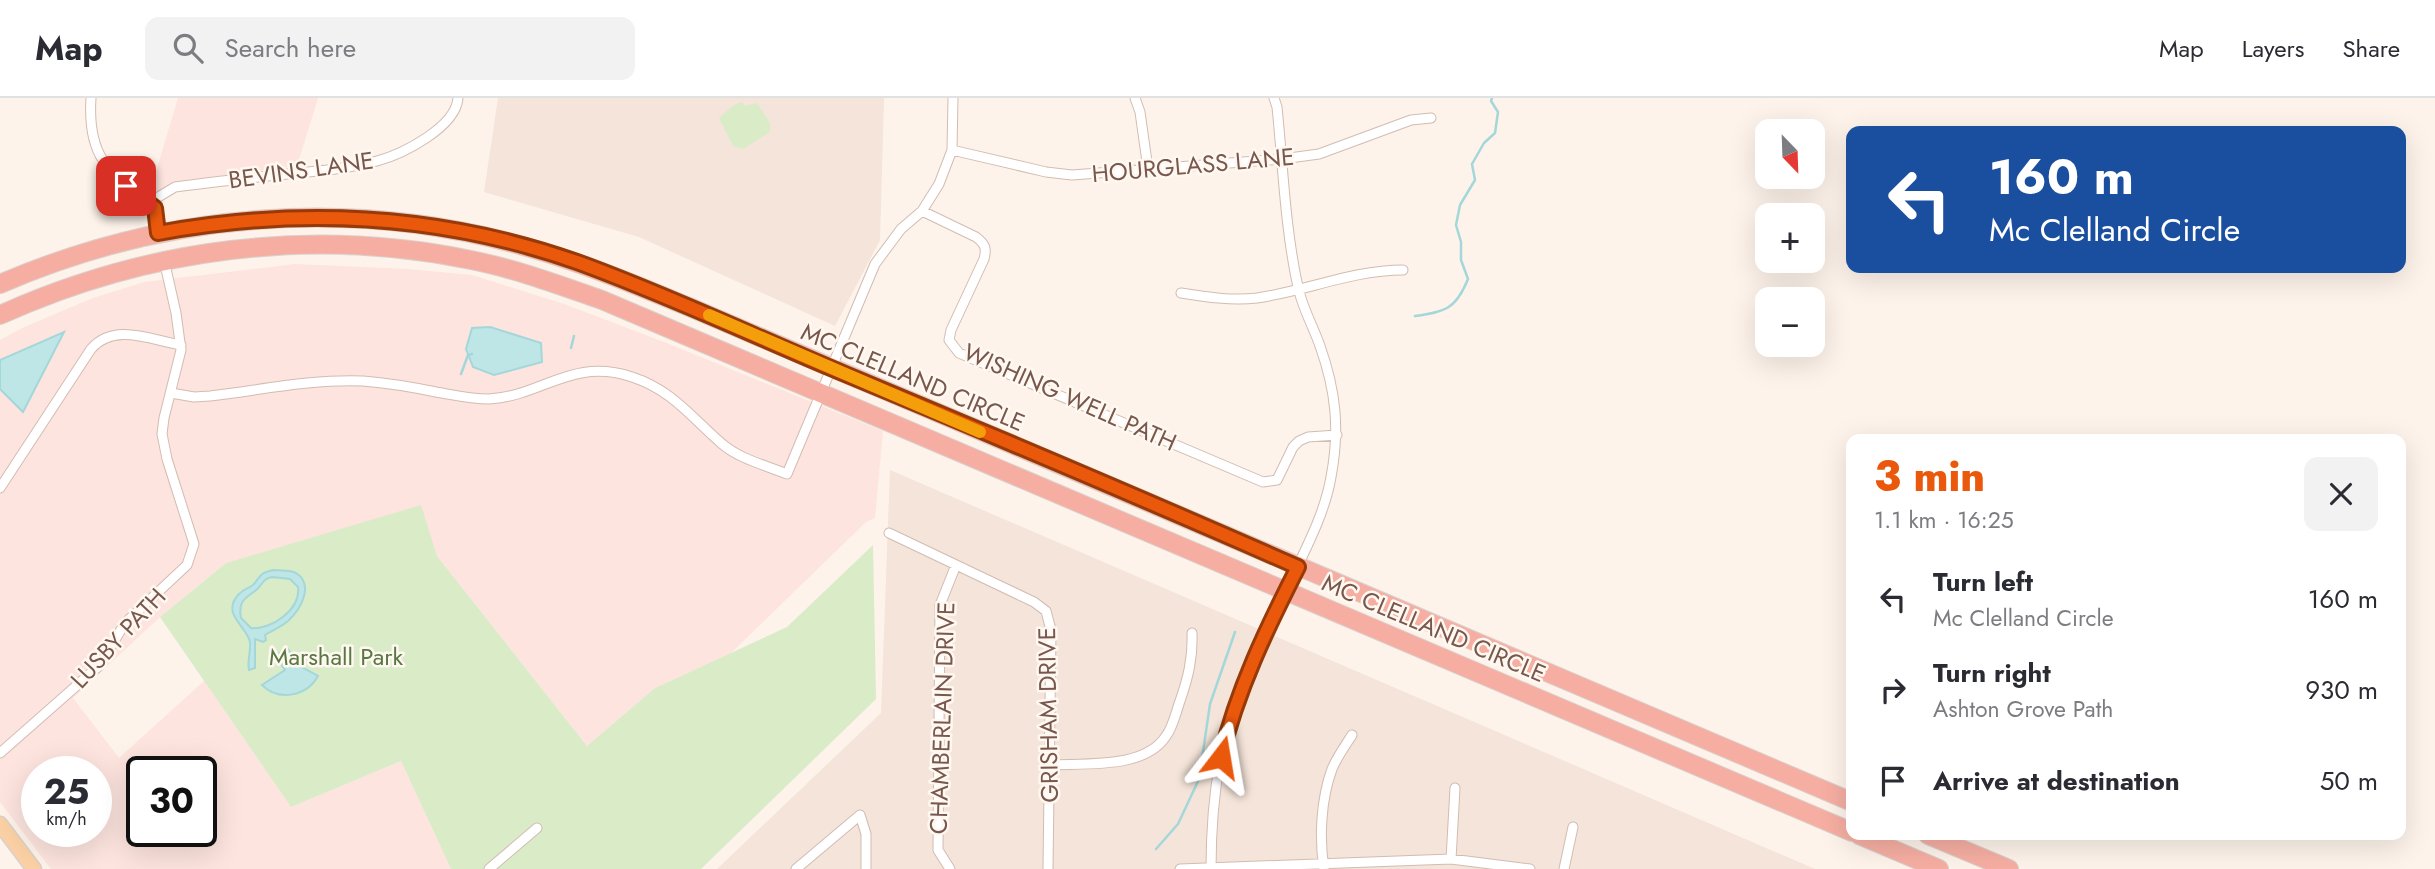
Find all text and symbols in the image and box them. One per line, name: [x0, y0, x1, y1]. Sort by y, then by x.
search box: [145, 17, 635, 80]
text: Map: [35, 25, 103, 72]
icon: search: [169, 29, 207, 67]
text: Search here: [225, 29, 356, 67]
text: Map: [2159, 31, 2204, 66]
text: Layers: [2242, 31, 2304, 66]
text: Share: [2342, 31, 2400, 66]
north arrow: [1755, 119, 1825, 189]
map controls: [1755, 119, 1825, 357]
street label: HOURGLASS LANE: [1090, 139, 1296, 191]
street label: BEVINS LANE: [226, 142, 376, 198]
text: 160 m: [1989, 142, 2134, 212]
icon: left: [1874, 154, 1965, 245]
pin: [96, 156, 156, 216]
icon: arrive: [107, 167, 145, 205]
button: +: [1755, 203, 1825, 273]
text: Mc Clelland Circle: [1989, 207, 2240, 253]
button: −: [1755, 287, 1825, 357]
street label: MC CLELLAND CIRCLE: [796, 314, 1030, 440]
street label: WISHING WELL PATH: [958, 334, 1182, 460]
text: 3 min: [1874, 446, 1985, 507]
button: close: [2304, 457, 2378, 531]
text: 1.1 km · 16:25: [1874, 503, 2014, 537]
text: Turn left: [1933, 563, 2033, 601]
street label: MC CLELLAND CIRCLE: [1317, 565, 1551, 691]
street label: LUSBY PATH: [62, 580, 174, 696]
icon: left: [1874, 580, 1912, 618]
text: 160 m: [2308, 580, 2378, 618]
street label: CHAMBERLAIN DRIVE: [920, 601, 964, 835]
text: Mc Clelland Circle: [1933, 601, 2114, 635]
street label: GRISHAM DRIVE: [1029, 627, 1067, 803]
park label: Marshall Park: [269, 639, 403, 674]
text: Turn right: [1933, 654, 2051, 692]
icon: right: [1874, 671, 1912, 709]
text: 930 m: [2305, 671, 2378, 709]
text: Ashton Grove Path: [1933, 692, 2113, 726]
position arrow: [1184, 720, 1258, 794]
speed limit sign: 30: [126, 756, 217, 847]
icon: arrive: [1874, 762, 1912, 800]
text: Arrive at destination: [1933, 762, 2180, 800]
text: 50 m: [2320, 762, 2378, 800]
text: 25: [44, 767, 89, 817]
text: km/h: [46, 806, 87, 832]

